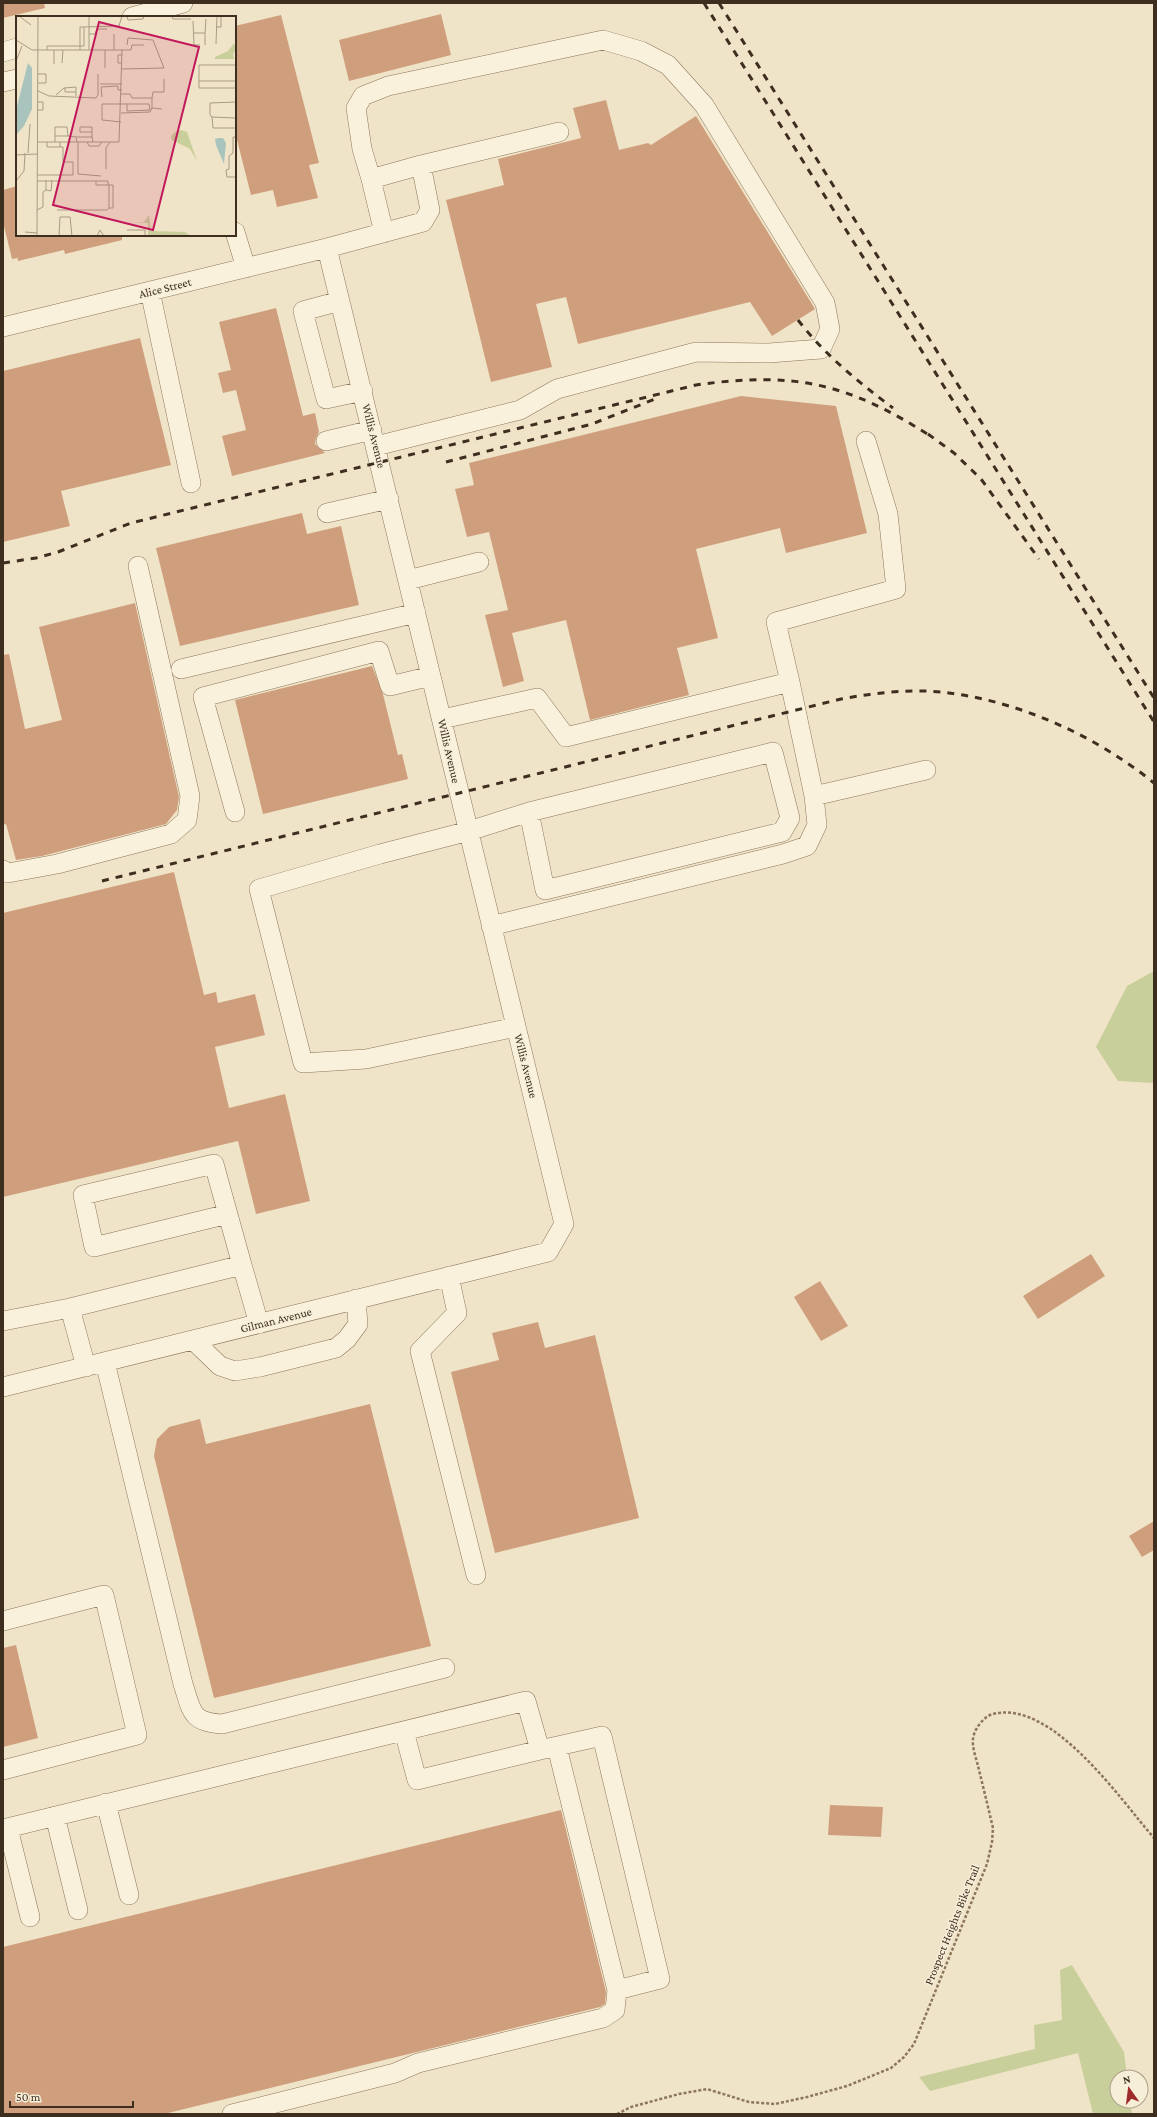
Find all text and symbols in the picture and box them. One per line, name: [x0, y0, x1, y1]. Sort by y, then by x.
inset map: [16, 16, 236, 236]
street label: Alice Street: [137, 274, 194, 301]
street label: Willis Avenue: [359, 402, 389, 470]
street label: Willis Avenue: [435, 717, 463, 785]
street label: Willis Avenue: [511, 1032, 541, 1100]
street label: Gilman Avenue: [239, 1304, 313, 1336]
street label: Prospect Heights Bike Trail: [922, 1863, 982, 1987]
north arrow: [1109, 2069, 1149, 2109]
text: N: [1121, 2072, 1132, 2086]
scale bar: [10, 2083, 133, 2109]
text: 50 m: [16, 2090, 41, 2104]

